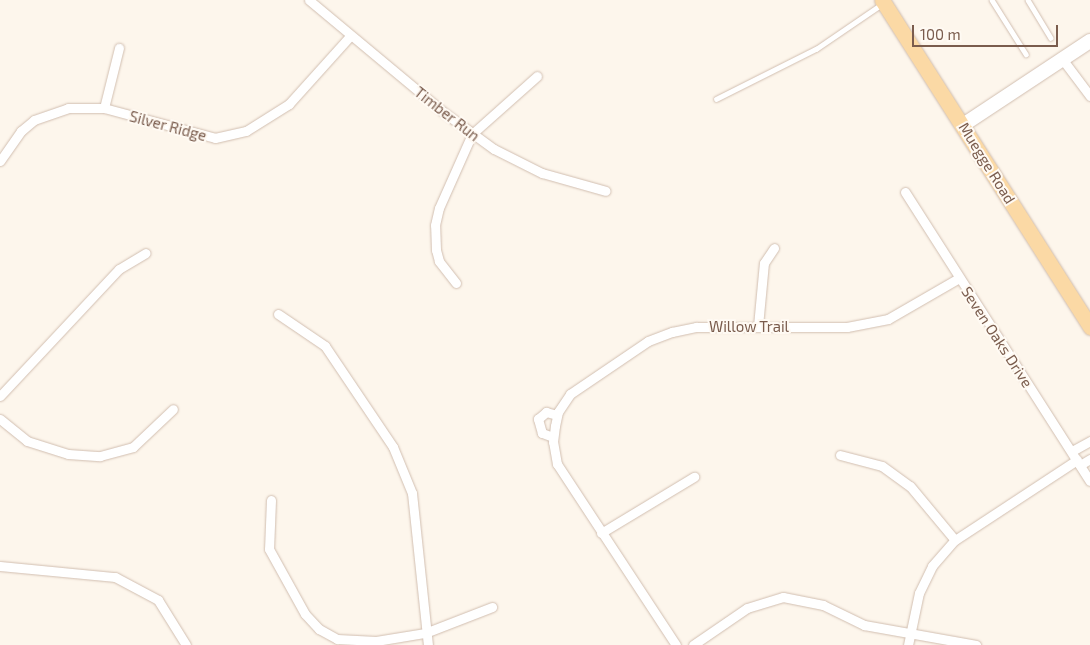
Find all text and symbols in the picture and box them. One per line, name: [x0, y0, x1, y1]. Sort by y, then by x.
scale bar: [915, 15, 1061, 47]
text: 100 m: [920, 25, 961, 43]
street label: Timber Run: [411, 83, 483, 145]
street label: Silver Ridge: [127, 107, 209, 145]
street label: Muegge Road: [955, 119, 1019, 207]
street label: Seven Oaks Drive: [958, 283, 1036, 391]
street label: Willow Trail: [709, 318, 789, 336]

